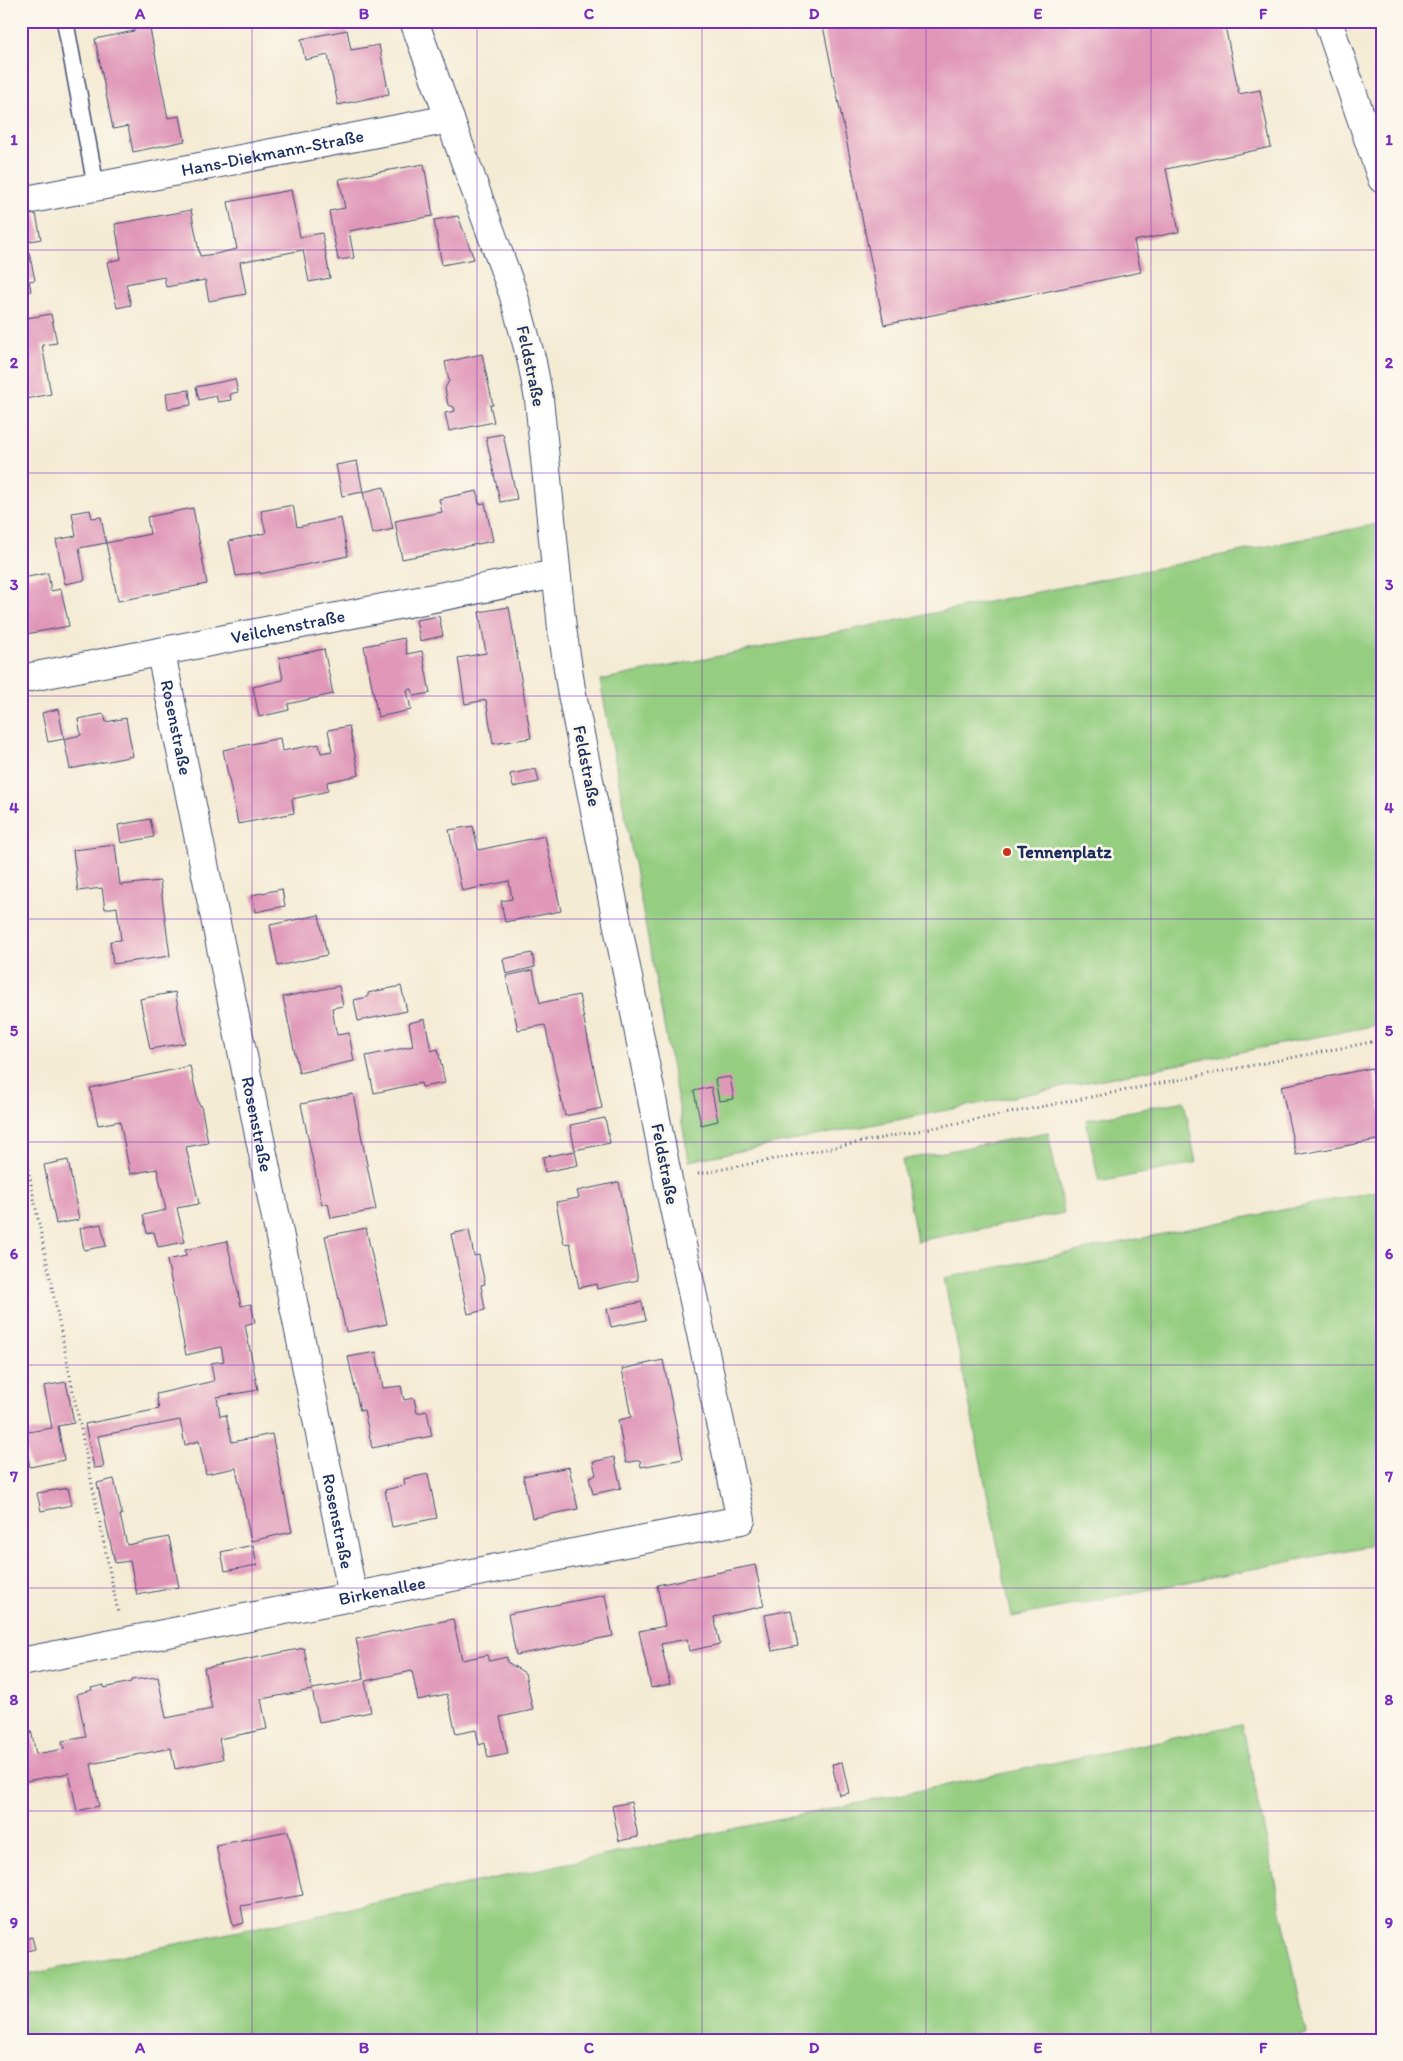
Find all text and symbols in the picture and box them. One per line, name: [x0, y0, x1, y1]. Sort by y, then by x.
text: A: [134, 4, 146, 23]
text: B: [359, 4, 370, 23]
text: C: [584, 4, 595, 23]
text: D: [809, 4, 820, 23]
text: E: [1034, 4, 1043, 23]
text: F: [1259, 4, 1268, 23]
street label: Hans-Diekmann-Straße: [179, 125, 366, 181]
text: 1: [10, 130, 18, 149]
text: 1: [1385, 130, 1393, 149]
street label: Feldstraße: [512, 324, 550, 408]
text: 2: [10, 353, 19, 372]
text: 2: [1385, 353, 1394, 372]
text: 3: [10, 575, 19, 594]
text: 3: [1385, 575, 1394, 594]
street label: Veilchenstraße: [229, 605, 347, 649]
street label: Rosenstraße: [156, 678, 197, 777]
street label: Feldstraße: [568, 724, 606, 808]
text: 4: [9, 798, 19, 817]
text: 4: [1384, 798, 1394, 817]
place label: Tennenplatz: [1016, 841, 1112, 863]
marker: Tennenplatz: [1001, 846, 1013, 858]
text: 5: [10, 1021, 19, 1040]
text: 5: [1385, 1021, 1394, 1040]
street label: Rosenstraße: [237, 1075, 277, 1174]
street label: Feldstraße: [646, 1122, 684, 1206]
text: 6: [10, 1244, 19, 1263]
text: 6: [1385, 1244, 1394, 1263]
text: 7: [9, 1467, 18, 1486]
text: 7: [1384, 1467, 1393, 1486]
street label: Rosenstraße: [317, 1472, 358, 1571]
street label: Birkenallee: [337, 1571, 427, 1610]
text: 8: [10, 1690, 19, 1709]
text: 8: [1385, 1690, 1394, 1709]
text: 9: [10, 1913, 18, 1932]
text: 9: [1385, 1913, 1393, 1932]
text: A: [134, 2038, 146, 2057]
text: B: [359, 2038, 370, 2057]
text: C: [584, 2038, 595, 2057]
text: D: [809, 2038, 820, 2057]
text: E: [1034, 2038, 1043, 2057]
text: F: [1259, 2038, 1268, 2057]

